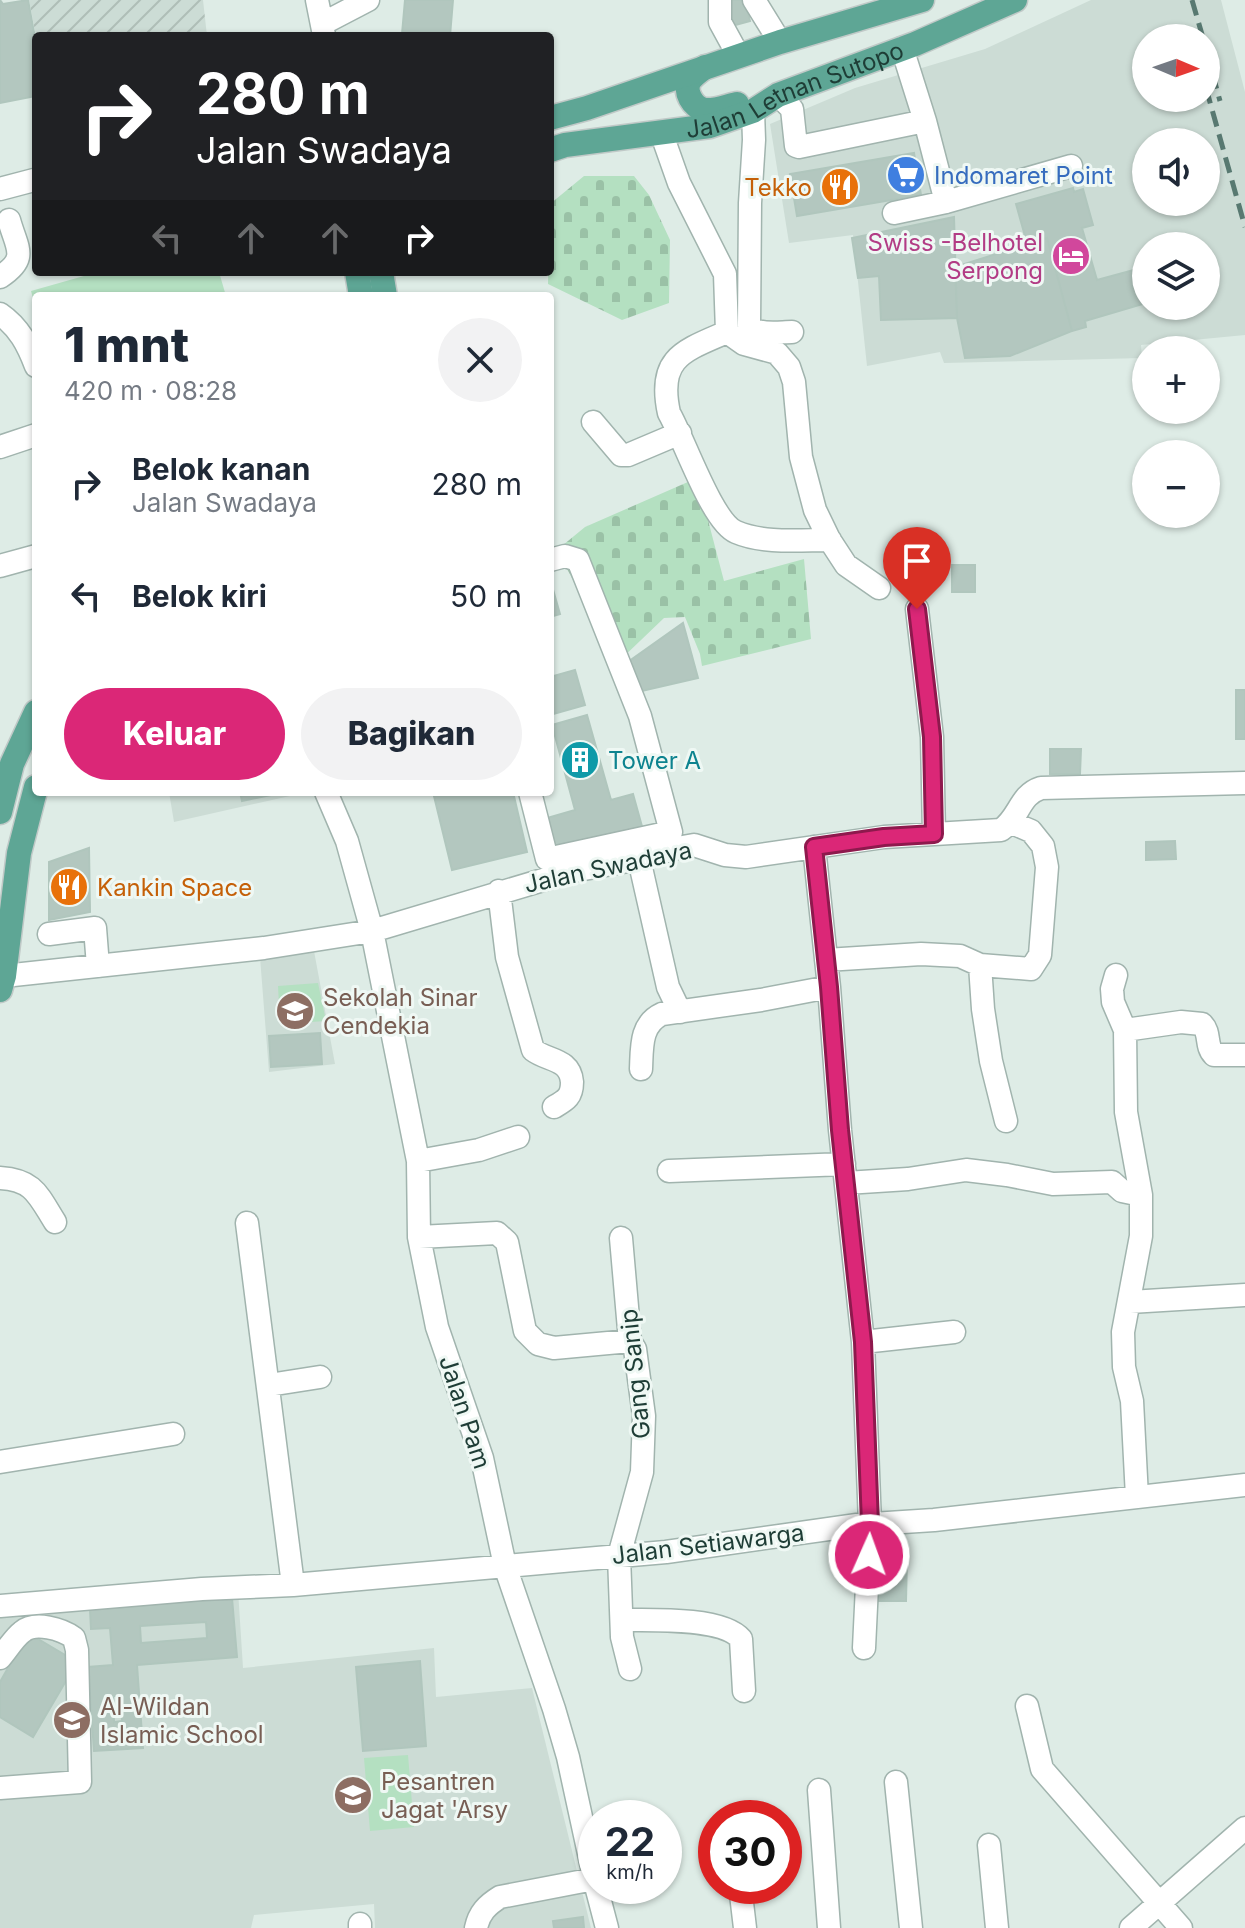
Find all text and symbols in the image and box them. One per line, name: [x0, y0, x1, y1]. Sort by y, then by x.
north arrow: [1132, 24, 1220, 112]
map controls: [1132, 24, 1220, 528]
street label: Jalan Letnan Sutopo: [684, 35, 908, 144]
text: 280 m: [196, 60, 370, 128]
icon: right: [64, 64, 168, 168]
text: Jalan Swadaya: [196, 128, 452, 172]
button: sound: [1132, 128, 1220, 216]
supermarket icon: Indomaret Point: [885, 154, 927, 196]
place label: Indomaret Point: [934, 161, 1113, 190]
restaurant icon: Tekko: [819, 166, 861, 208]
place label: Tekko: [744, 173, 812, 202]
icon: left: [145, 216, 189, 260]
icon: ahead: [229, 216, 273, 260]
icon: ahead: [313, 216, 357, 260]
icon: right: [397, 216, 441, 260]
place label: Swiss -Belhotel Serpong: [868, 228, 1043, 285]
button: layers: [1132, 232, 1220, 320]
hotel icon: Swiss -Belhotel Serpong: [1050, 235, 1092, 277]
text: 1 mnt: [64, 315, 189, 374]
button: close: [438, 318, 522, 402]
button: +: [1132, 336, 1220, 424]
text: 420 m · 08:28: [64, 375, 237, 406]
button: −: [1132, 440, 1220, 528]
text: Belok kanan: [132, 451, 310, 487]
icon: right: [64, 462, 108, 506]
text: 280 m: [432, 466, 522, 502]
text: Jalan Swadaya: [132, 487, 317, 518]
pin: [883, 527, 951, 609]
icon: arrive: [895, 539, 939, 583]
icon: left: [64, 574, 108, 618]
text: Belok kiri: [132, 578, 267, 614]
text: 50 m: [450, 578, 522, 614]
button: Keluar: [64, 688, 285, 780]
button: Bagikan: [301, 688, 522, 780]
building icon: Tower A: [559, 739, 601, 781]
place label: Tower A: [608, 746, 701, 775]
street label: Jalan Swadaya: [522, 835, 694, 899]
restaurant icon: Kankin Space: [48, 866, 90, 908]
place label: Kankin Space: [97, 873, 252, 902]
place label: Sekolah Sinar Cendekia: [323, 983, 478, 1040]
school or university icon: Sekolah Sinar Cendekia: [274, 990, 316, 1032]
street label: Gang Sanip: [614, 1308, 656, 1440]
street label: Jalan Pam: [433, 1352, 497, 1472]
position arrow: [827, 1513, 911, 1597]
street label: Jalan Setiawarga: [610, 1518, 806, 1570]
place label: Al-Wildan Islamic School: [100, 1692, 264, 1749]
school or university icon: Al-Wildan Islamic School: [51, 1699, 93, 1741]
place label: Pesantren Jagat 'Arsy: [381, 1767, 508, 1824]
school or university icon: Pesantren Jagat 'Arsy: [332, 1774, 374, 1816]
speed limit sign: 30: [698, 1800, 802, 1904]
text: 22: [605, 1817, 655, 1866]
text: km/h: [606, 1860, 654, 1884]

